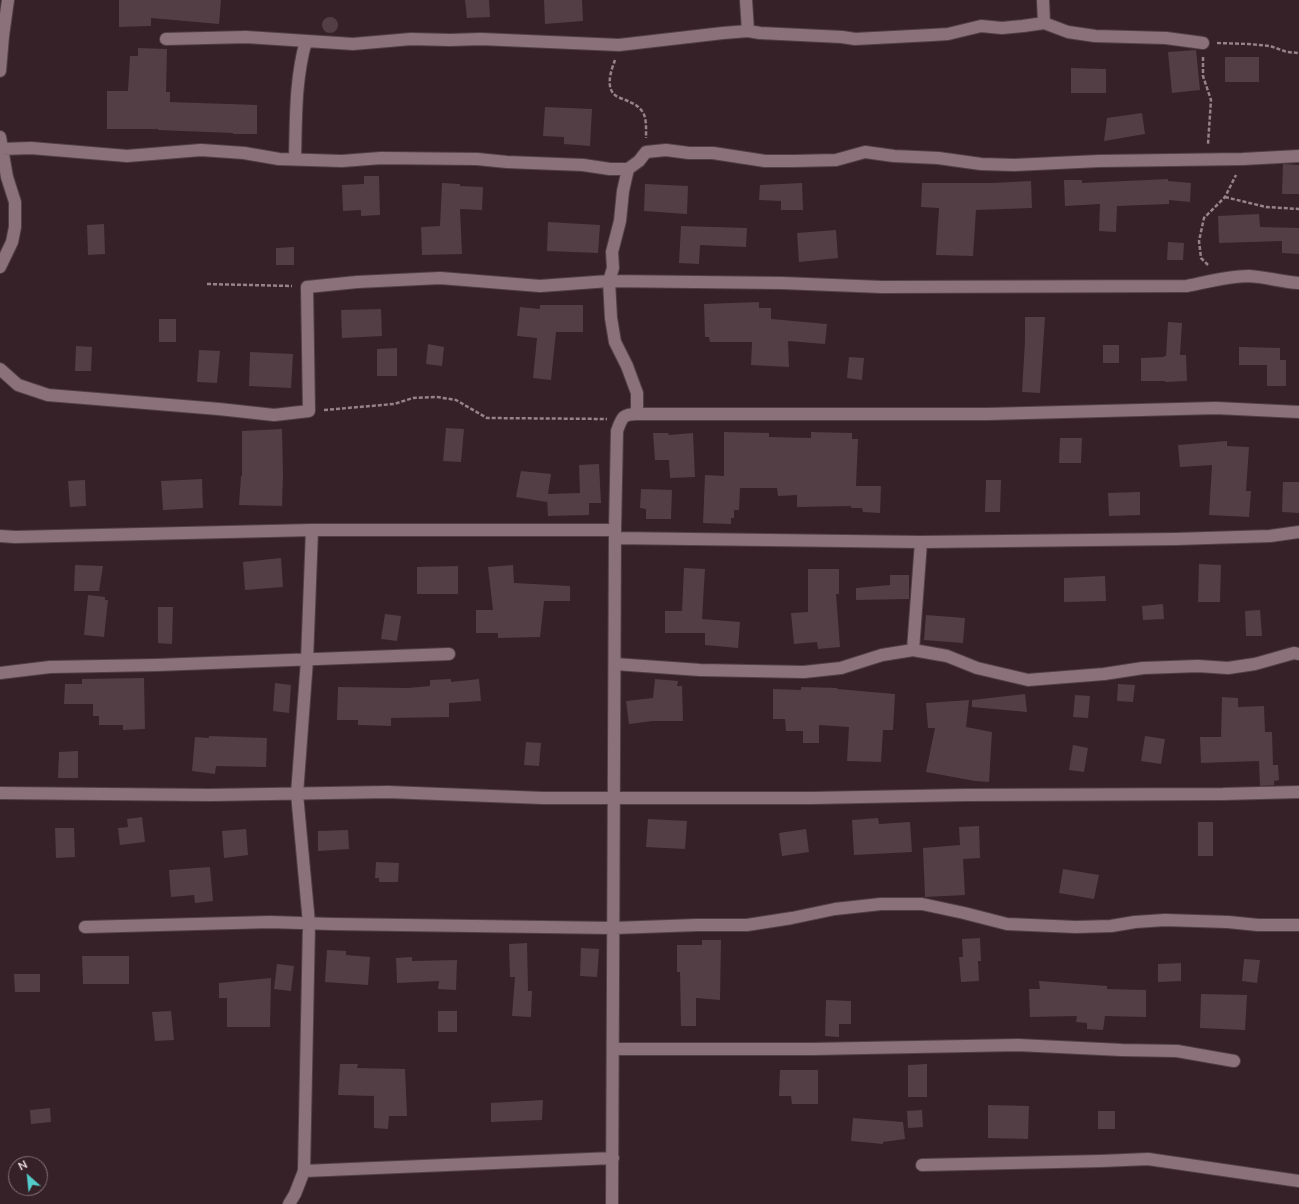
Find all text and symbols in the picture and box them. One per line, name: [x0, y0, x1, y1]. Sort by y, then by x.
north arrow: [8, 1156, 48, 1196]
text: N: [16, 1157, 30, 1174]

